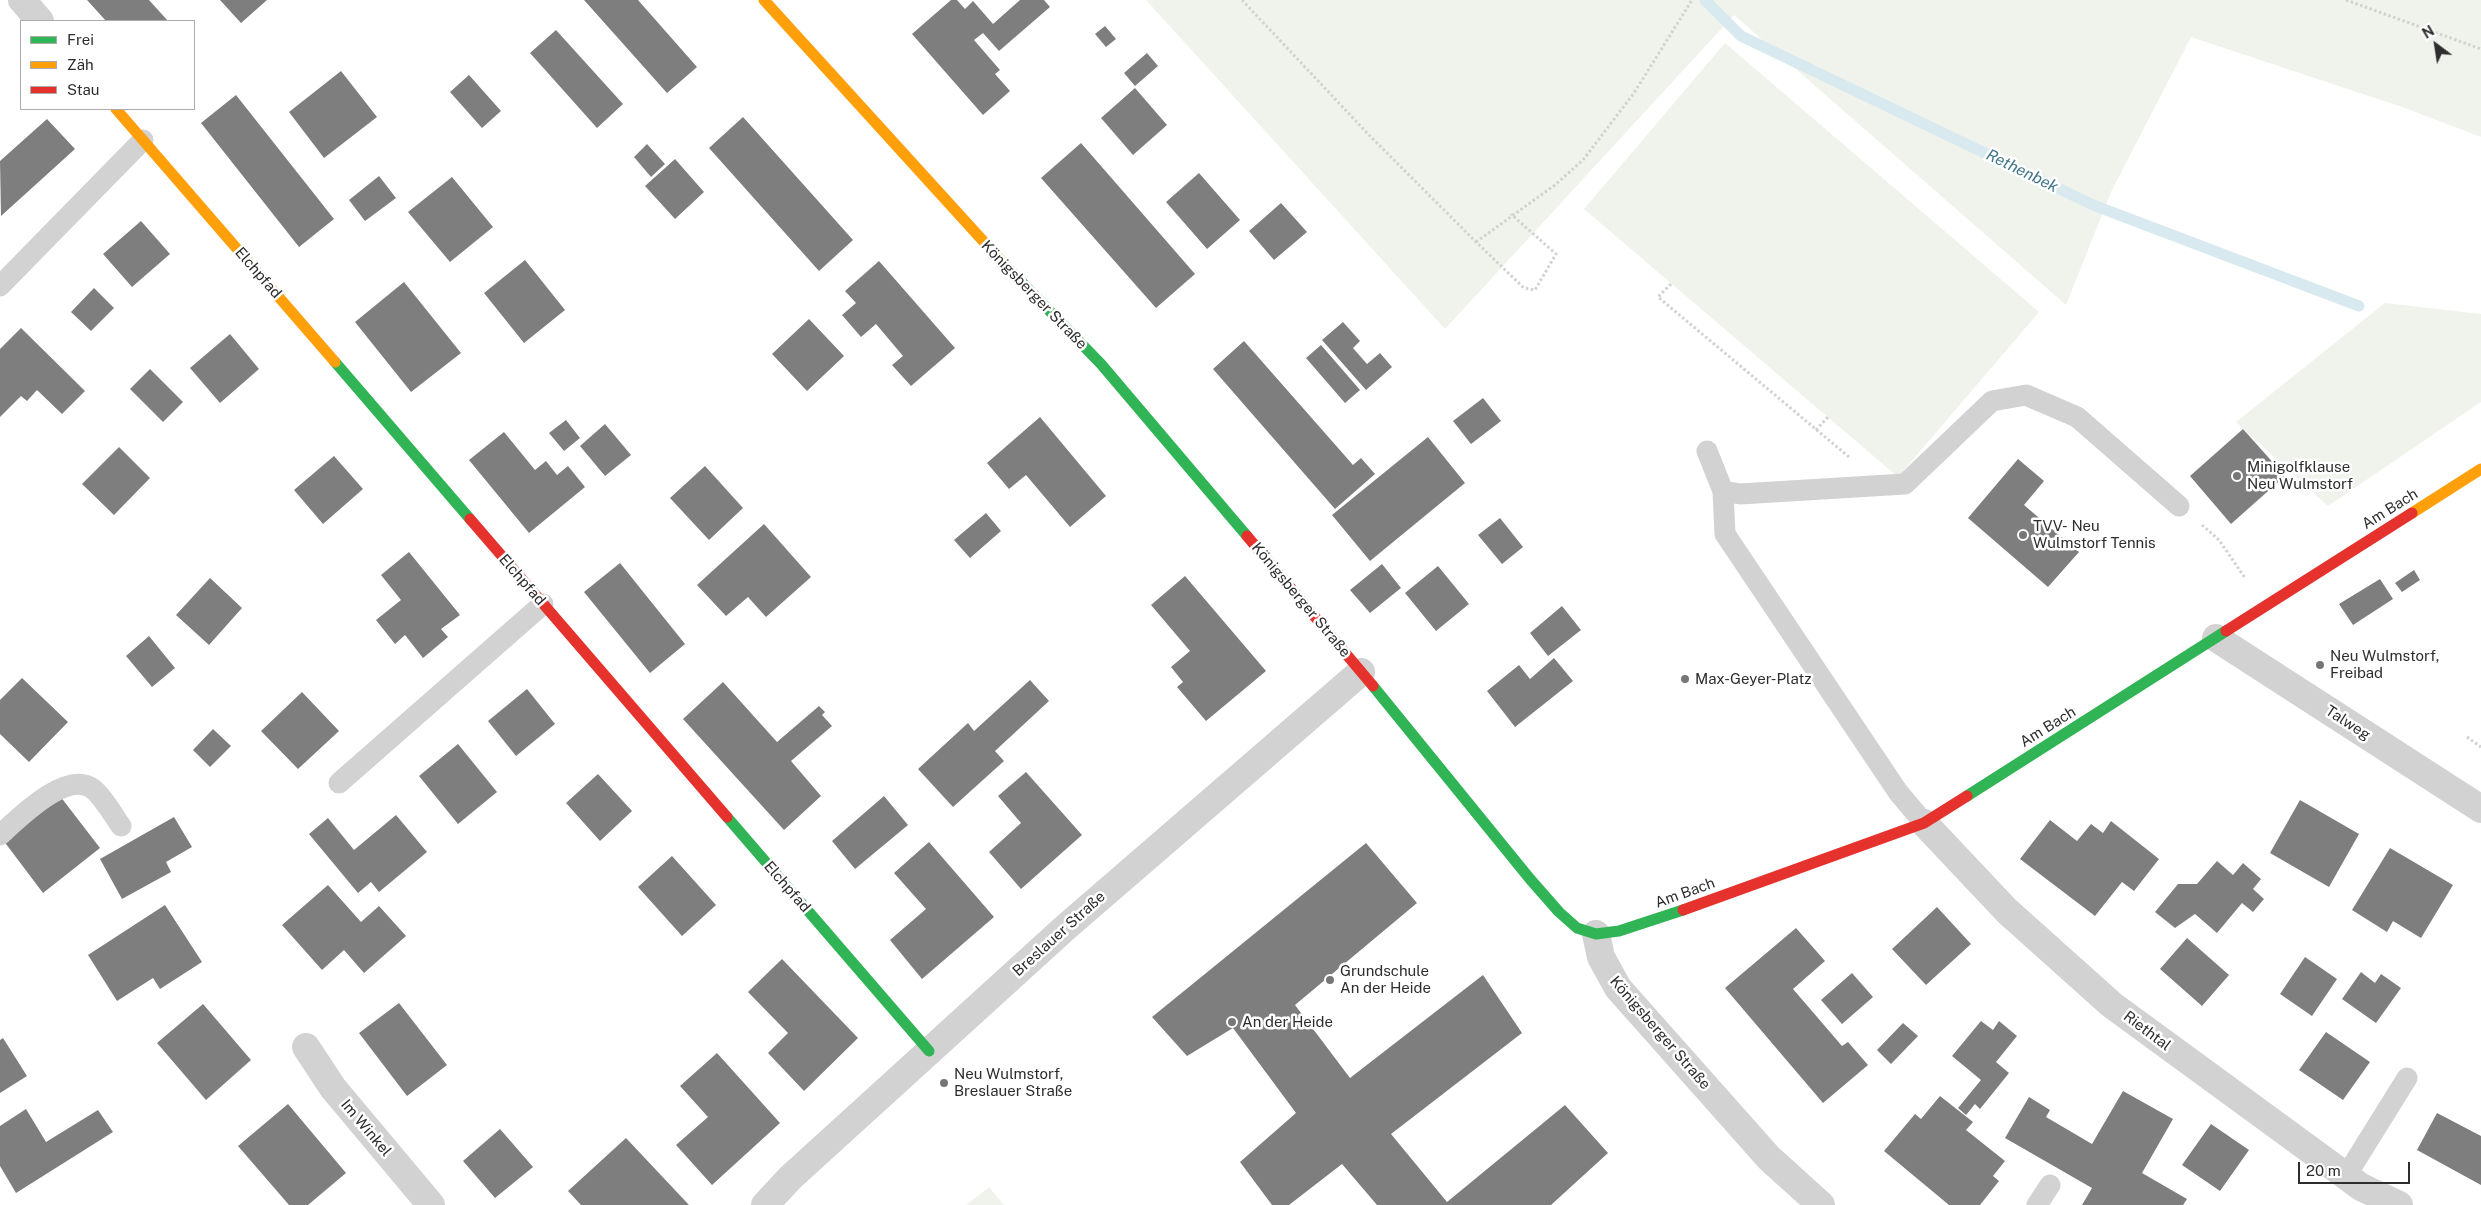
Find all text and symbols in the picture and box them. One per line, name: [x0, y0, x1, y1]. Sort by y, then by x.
legend: [20, 20, 195, 110]
north arrow: [2411, 20, 2461, 70]
text: N: [2419, 22, 2437, 42]
text: Frei: [67, 31, 94, 48]
text: Zäh: [67, 56, 94, 73]
text: Stau: [67, 81, 100, 98]
water label: Rethenbek: [1983, 145, 2061, 197]
street label: Königsberger Straße: [977, 237, 1091, 353]
street label: Elchpfad: [231, 244, 285, 302]
place label: Minigolfklause Neu Wulmstorf: [2247, 458, 2353, 493]
marker: Minigolfklause Neu Wulmstorf: [2231, 470, 2243, 482]
street label: Am Bach: [2359, 485, 2421, 533]
place label: TVV- Neu Wulmstorf Tennis: [2033, 517, 2156, 552]
marker: TVV- Neu Wulmstorf Tennis: [2017, 529, 2029, 541]
street label: Königsberger Straße: [1248, 539, 1354, 661]
street label: Elchpfad: [495, 551, 549, 609]
place label: Neu Wulmstorf, Freibad: [2330, 647, 2439, 682]
marker: Neu Wulmstorf, Freibad: [2314, 659, 2326, 671]
place label: Max-Geyer-Platz: [1695, 670, 1811, 688]
marker: Max-Geyer-Platz: [1679, 673, 1691, 685]
street label: Talweg: [2322, 702, 2374, 744]
street label: Am Bach: [2017, 703, 2079, 751]
street label: Elchpfad: [760, 858, 814, 916]
street label: Am Bach: [1653, 874, 1717, 912]
street label: Breslauer Straße: [1009, 888, 1109, 980]
place label: Grundschule An der Heide: [1340, 962, 1431, 997]
street label: Königsberger Straße: [1606, 973, 1714, 1093]
marker: Grundschule An der Heide: [1324, 974, 1336, 986]
street label: Riethtal: [2120, 1007, 2174, 1055]
place label: An der Heide: [1242, 1013, 1333, 1031]
marker: An der Heide: [1226, 1016, 1238, 1028]
place label: Neu Wulmstorf, Breslauer Straße: [954, 1065, 1072, 1100]
marker: Neu Wulmstorf, Breslauer Straße: [938, 1077, 950, 1089]
street label: Im Winkel: [337, 1096, 395, 1160]
scale bar: [2301, 1152, 2414, 1184]
text: 20 m: [2306, 1162, 2341, 1179]

